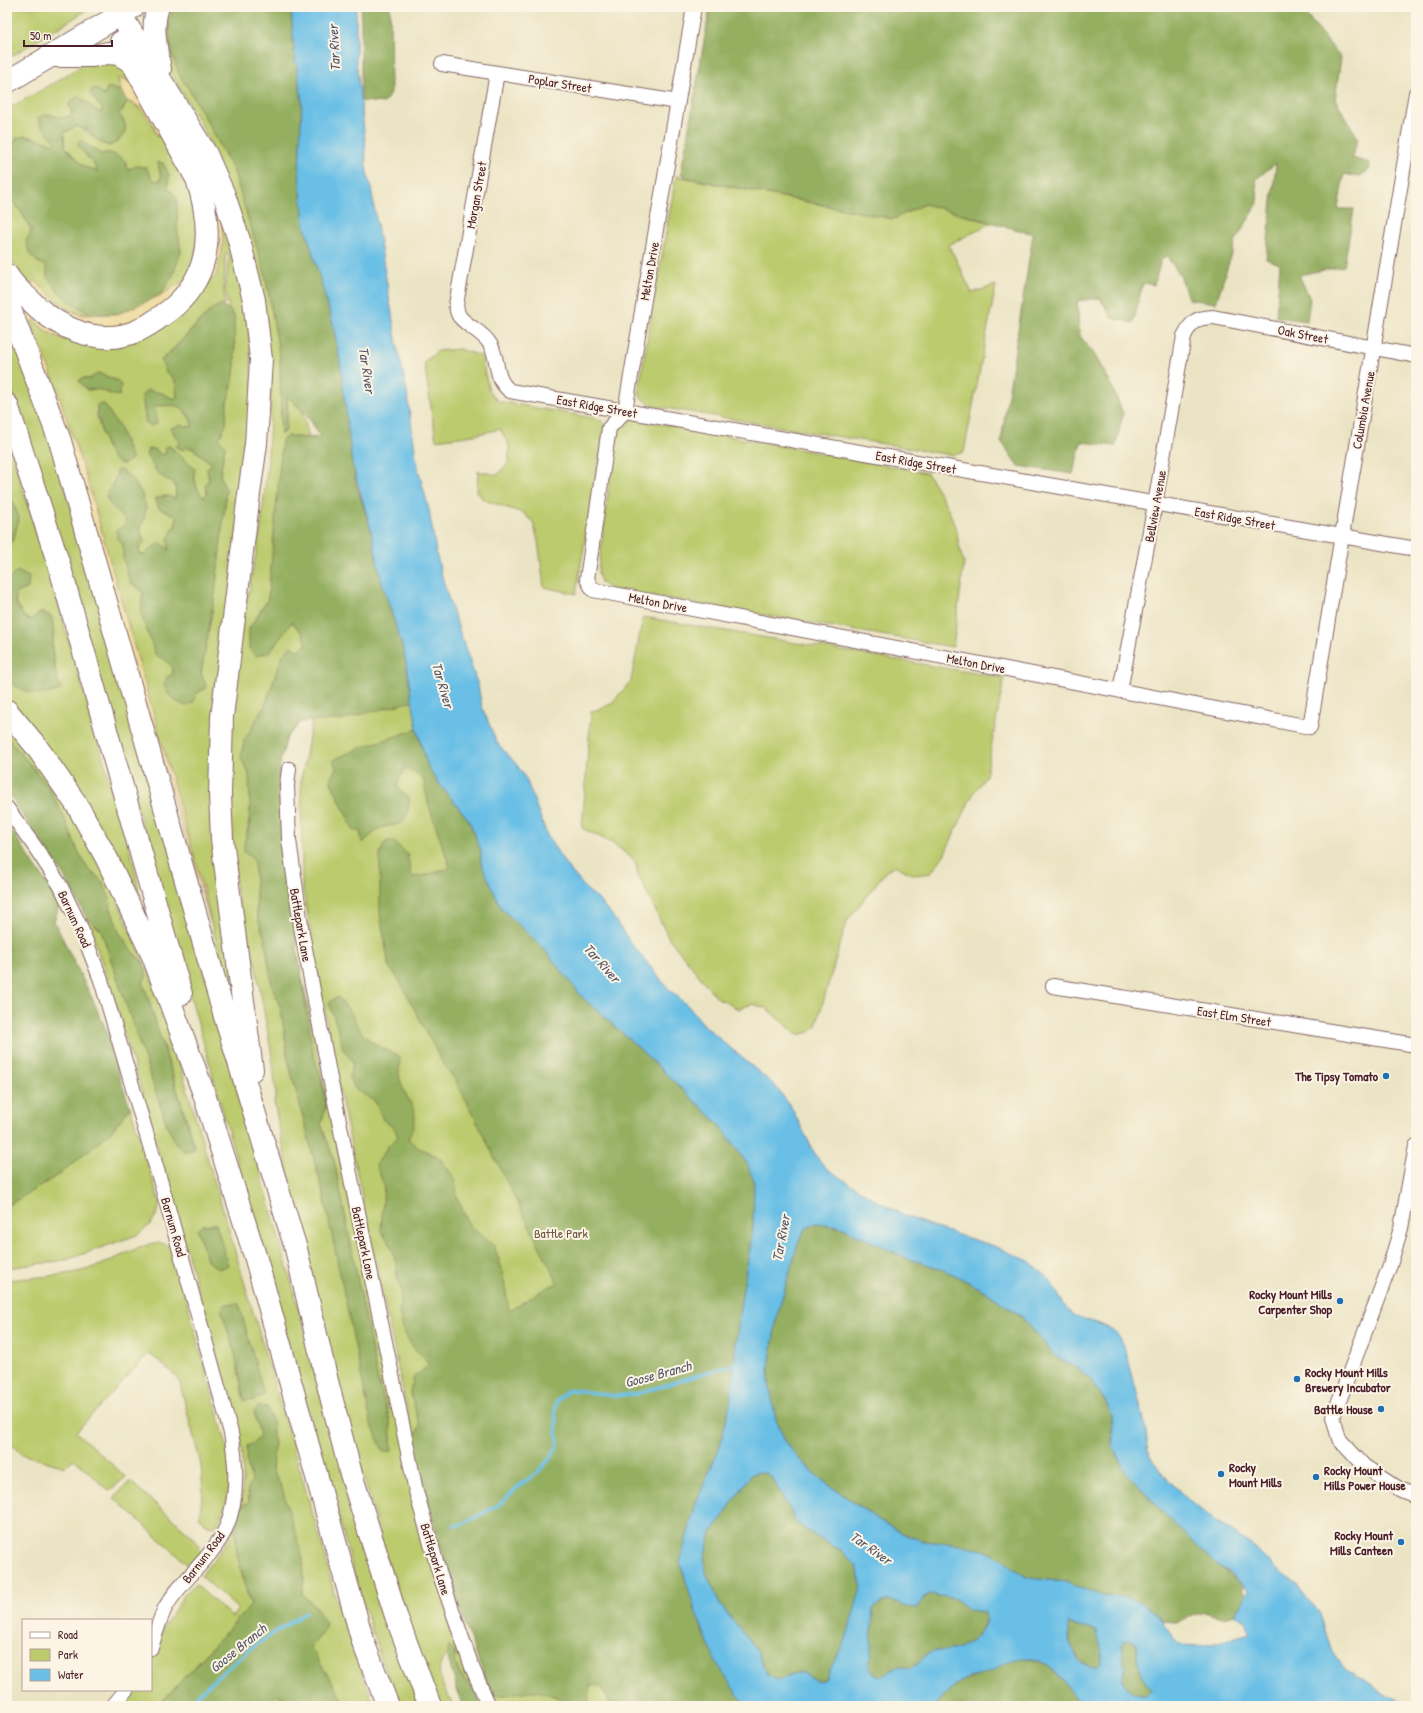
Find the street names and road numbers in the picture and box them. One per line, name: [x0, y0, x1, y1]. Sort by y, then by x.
street label: Poplar Street: [527, 69, 593, 97]
street label: Morgan Street: [461, 159, 491, 230]
street label: Melton Drive: [635, 240, 663, 302]
street label: Oak Street: [1276, 320, 1330, 348]
street label: Columbia Avenue: [1347, 369, 1379, 451]
street label: East Ridge Street: [555, 390, 639, 422]
street label: East Ridge Street: [874, 446, 958, 478]
street label: Bellview Avenue: [1140, 469, 1170, 543]
street label: East Ridge Street: [1193, 502, 1277, 534]
street label: Melton Drive: [627, 587, 689, 617]
street label: Melton Drive: [945, 648, 1007, 678]
street label: Battlepark Lane: [286, 887, 316, 963]
street label: Barnum Road: [54, 888, 96, 950]
street label: East Elm Street: [1196, 1001, 1273, 1031]
street label: Barnum Road: [157, 1195, 191, 1259]
street label: Battlepark Lane: [347, 1205, 381, 1281]
street label: Battlepark Lane: [417, 1521, 455, 1597]
street label: Barnum Road: [177, 1527, 229, 1587]

